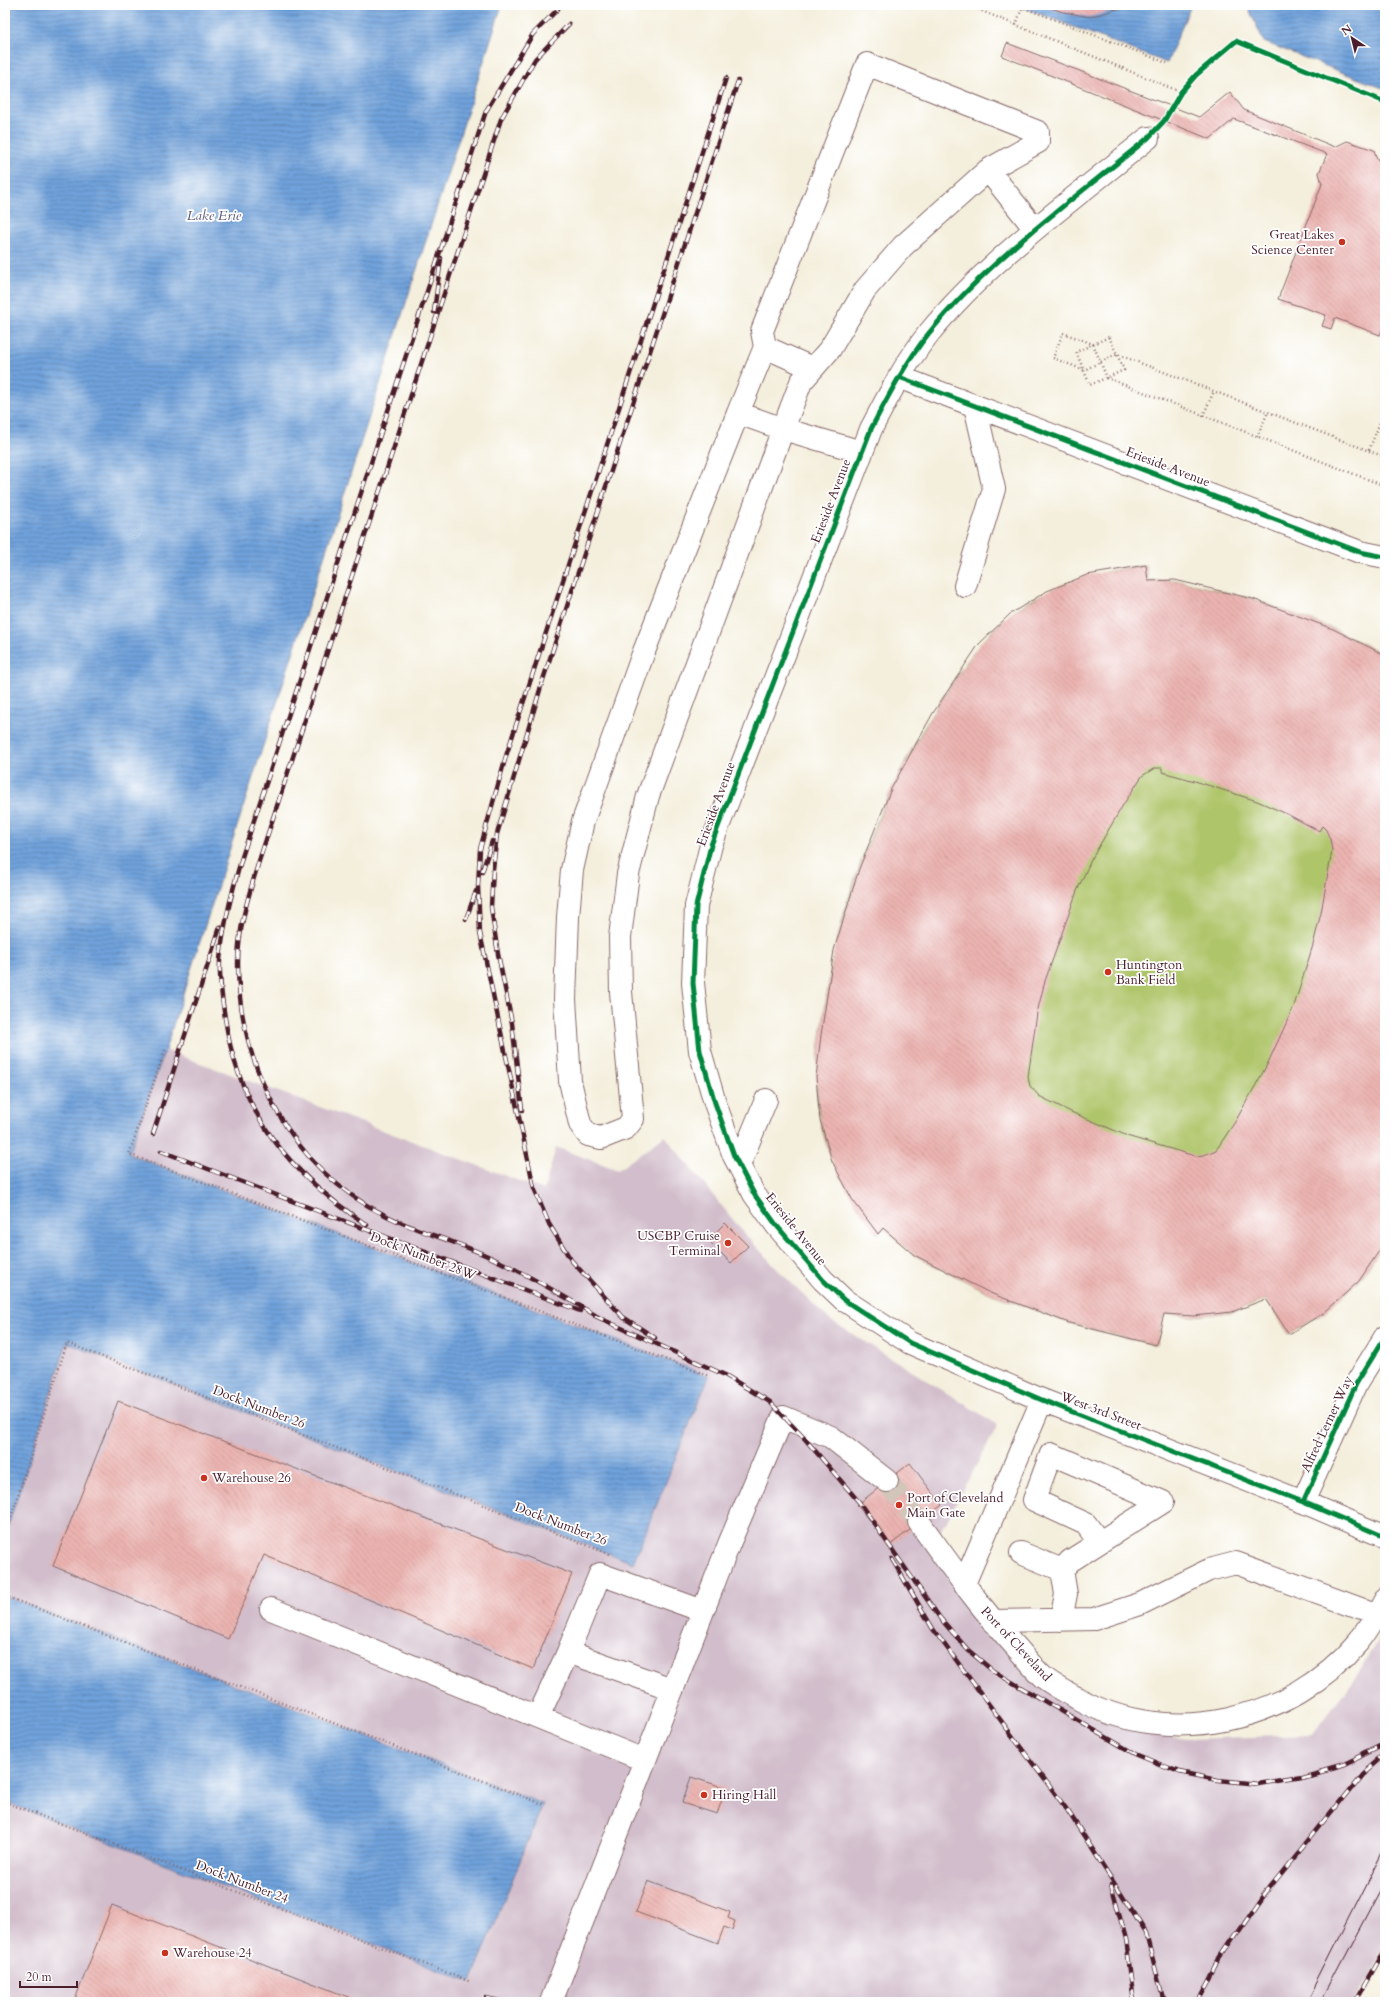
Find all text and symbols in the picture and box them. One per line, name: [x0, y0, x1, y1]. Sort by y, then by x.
north arrow: [1332, 18, 1372, 58]
text: N: [1338, 21, 1355, 39]
water label: Lake Erie: [187, 206, 242, 225]
place label: Great Lakes Science Center: [1251, 226, 1334, 259]
marker: Great Lakes Science Center: [1337, 237, 1347, 247]
street label: Erieside Avenue: [1123, 443, 1213, 491]
street label: Erieside Avenue: [807, 456, 855, 546]
street label: Erieside Avenue: [692, 759, 740, 849]
place label: Huntington Bank Field: [1116, 956, 1183, 989]
marker: Huntington Bank Field: [1103, 967, 1113, 977]
street label: Erieside Avenue: [761, 1189, 831, 1269]
place label: USCBP Cruise Terminal: [637, 1227, 721, 1260]
street label: Dock Number 28W: [368, 1228, 479, 1285]
marker: USCBP Cruise Terminal: [723, 1238, 733, 1248]
street label: Alfred Lerner Way: [1297, 1373, 1357, 1475]
street label: Dock Number 26: [210, 1381, 308, 1433]
street label: West 3rd Street: [1057, 1387, 1144, 1435]
place label: Warehouse 26: [211, 1469, 291, 1487]
marker: Warehouse 26: [199, 1473, 209, 1483]
place label: Port of Cleveland Main Gate: [907, 1489, 1003, 1522]
street label: Dock Number 26: [512, 1498, 610, 1550]
marker: Port of Cleveland Main Gate: [894, 1500, 904, 1510]
street label: Port of Cleveland: [977, 1603, 1056, 1685]
place label: Hiring Hall: [712, 1786, 777, 1804]
marker: Hiring Hall: [699, 1790, 709, 1800]
street label: Dock Number 24: [193, 1856, 291, 1908]
place label: Warehouse 24: [172, 1944, 252, 1962]
marker: Warehouse 24: [160, 1948, 170, 1958]
scale bar: [20, 1963, 77, 1989]
text: 20 m: [26, 1969, 53, 1985]

